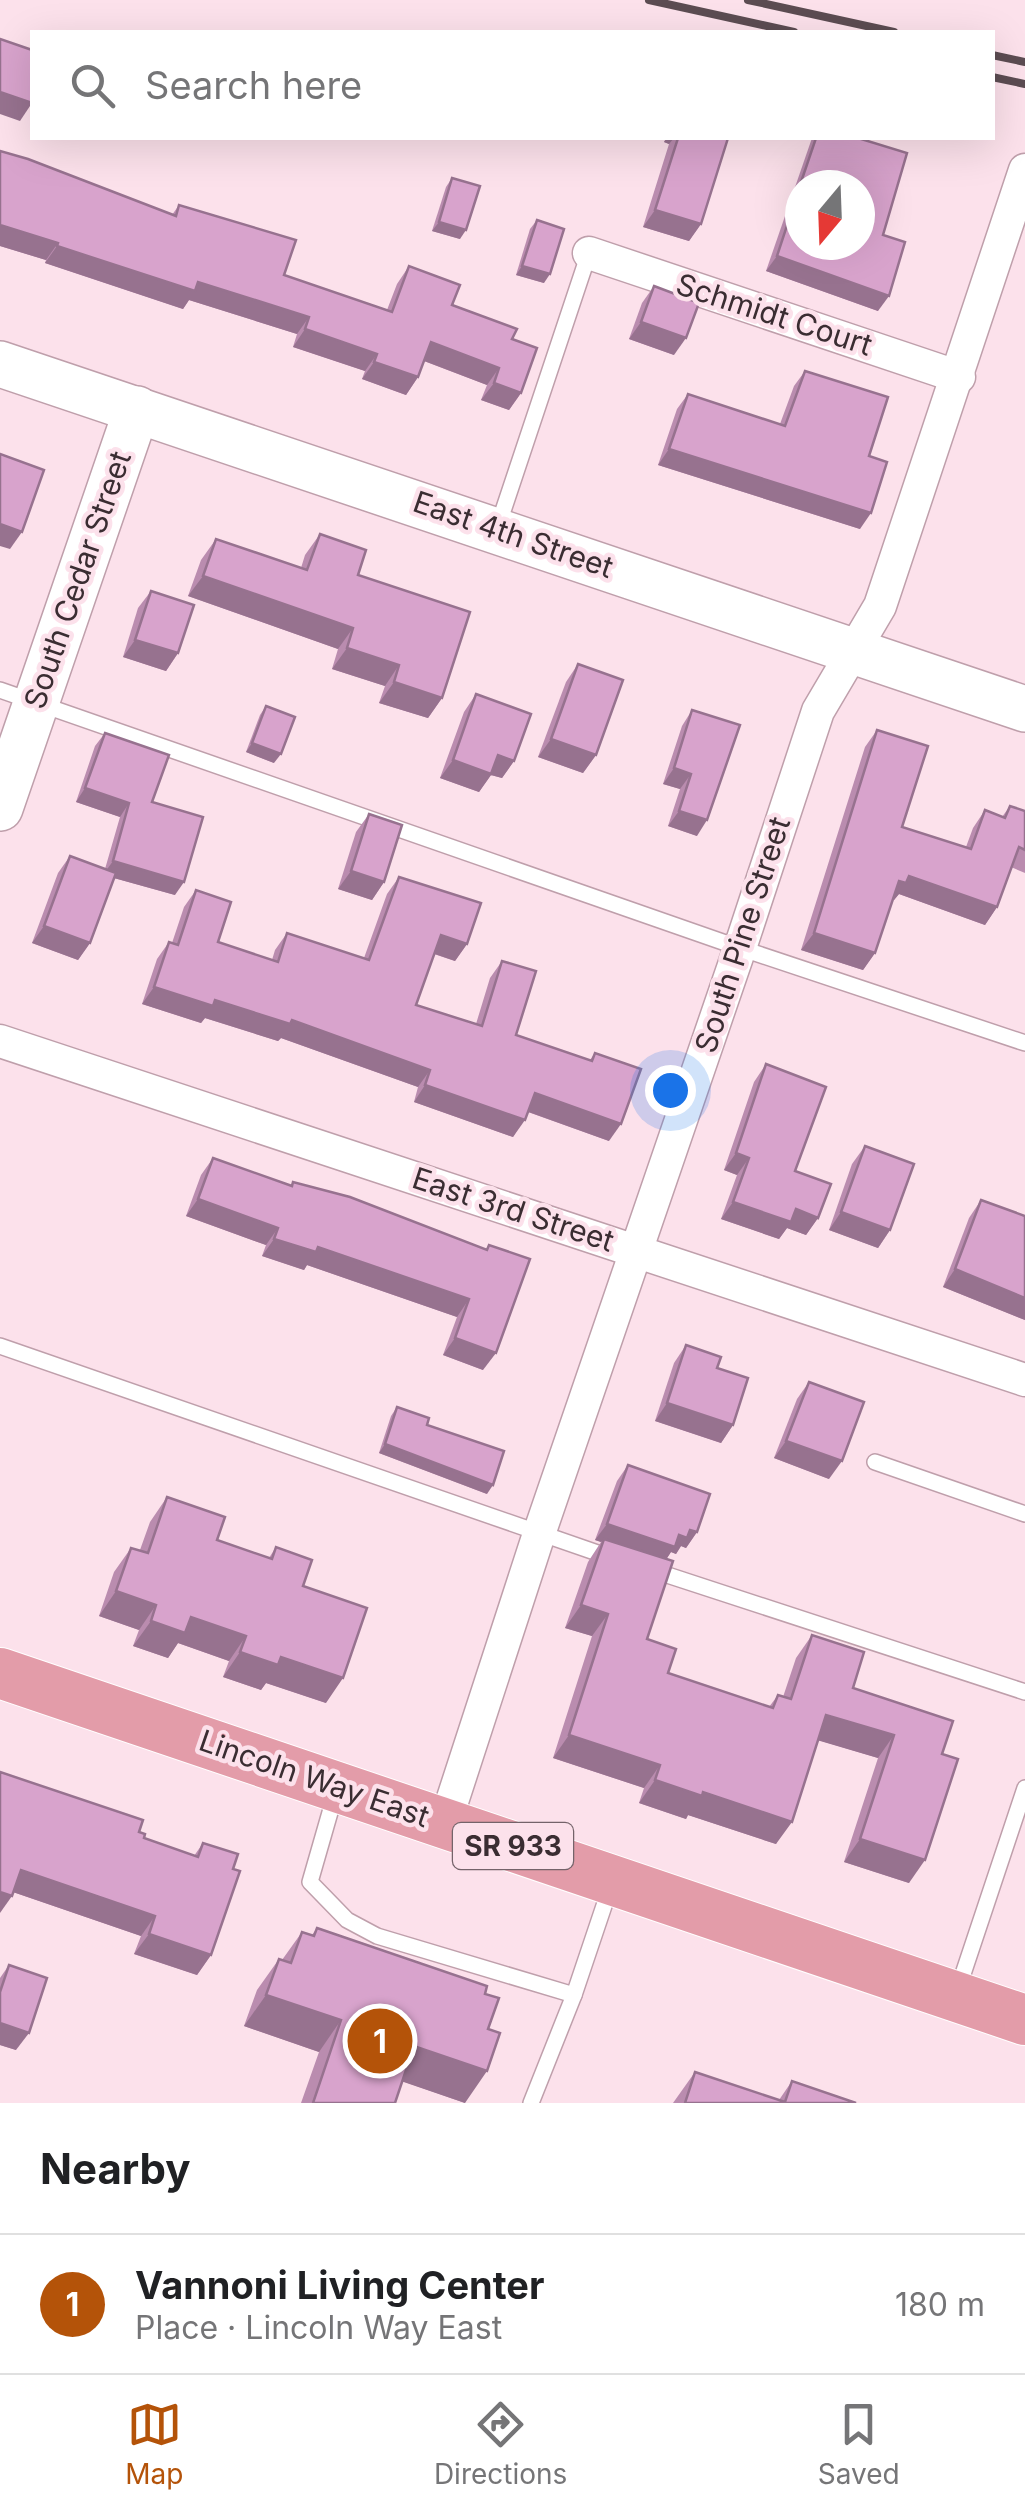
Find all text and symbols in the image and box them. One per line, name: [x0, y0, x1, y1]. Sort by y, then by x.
search box: [30, 30, 995, 140]
icon: search: [65, 58, 120, 113]
text: Search here: [145, 62, 362, 108]
north arrow: [785, 170, 875, 260]
street label: Schmidt Court: [672, 265, 877, 363]
street label: South Cedar Street: [16, 446, 138, 713]
street label: East 4th Street: [409, 483, 618, 585]
street label: South Pine Street: [687, 812, 797, 1057]
your location: [645, 1065, 696, 1116]
street label: East 3rd Street: [408, 1160, 619, 1259]
street label: Lincoln Way East: [195, 1722, 434, 1834]
road number: SR 933: [453, 1823, 573, 1869]
pin: 1: [348, 2004, 412, 2078]
text: Nearby: [40, 2143, 191, 2194]
text: Vannoni Living Center: [135, 2262, 544, 2308]
text: 1: [66, 2285, 79, 2324]
text: 180 m: [895, 2285, 985, 2324]
text: Place · Lincoln Way East: [135, 2308, 502, 2347]
tab: Map: [125, 2397, 183, 2491]
tab: Directions: [434, 2397, 567, 2491]
tab: Saved: [818, 2397, 900, 2491]

